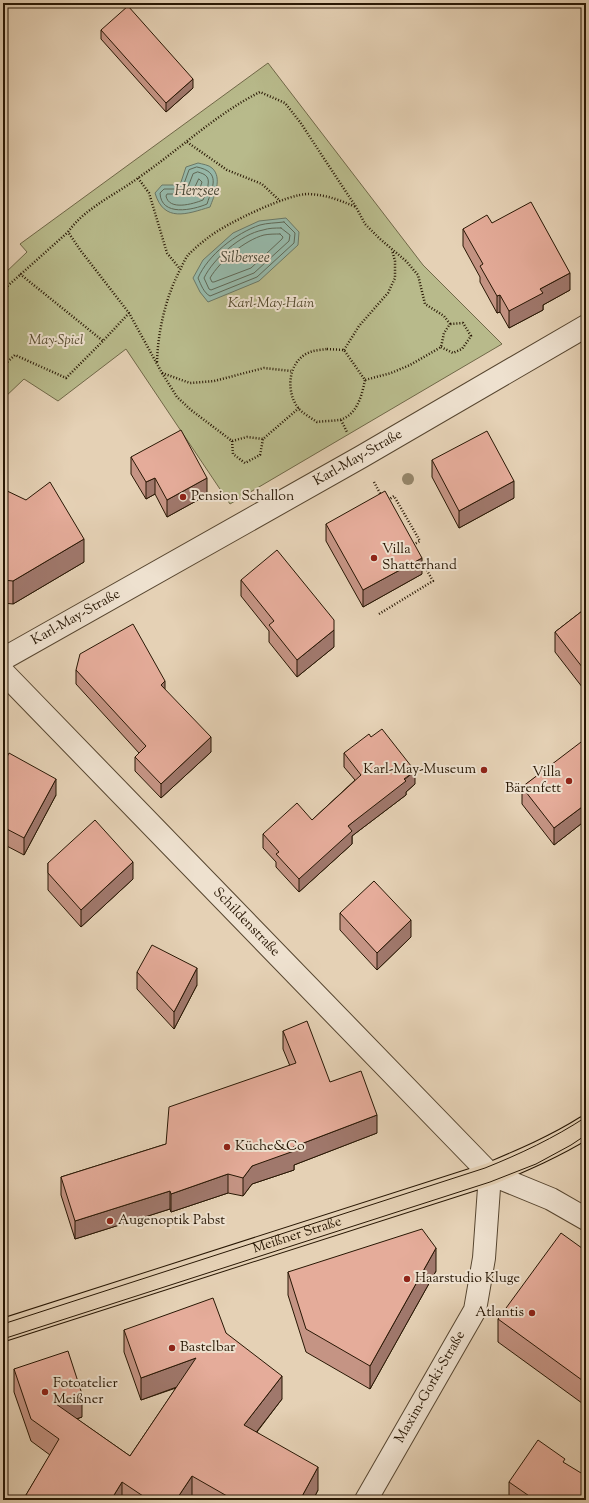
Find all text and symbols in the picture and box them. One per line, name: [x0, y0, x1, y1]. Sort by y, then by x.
water label: Herzsee: [174, 181, 220, 202]
water label: Silbersee: [220, 248, 270, 269]
park label: Karl-May-Hain: [228, 294, 315, 314]
park label: May-Spiel: [28, 331, 84, 351]
street label: Karl-May-Straße: [310, 425, 406, 492]
place label: Pension Schallon: [191, 487, 294, 507]
marker: Pension Schallon: [178, 492, 188, 502]
place label: Villa Shatterhand: [382, 540, 457, 576]
marker: Villa Shatterhand: [369, 553, 379, 563]
street label: Karl-May-Straße: [28, 585, 124, 651]
place label: Karl-May-Museum: [363, 760, 476, 780]
place label: Villa Bärenfett: [505, 763, 562, 799]
marker: Karl-May-Museum: [479, 765, 489, 775]
marker: Villa Bärenfett: [564, 776, 574, 786]
street label: Schildenstraße: [208, 884, 284, 961]
place label: Küche&Co: [235, 1137, 305, 1157]
marker: Küche&Co: [222, 1142, 232, 1152]
place label: Augenoptik Pabst: [118, 1211, 225, 1231]
street label: Meißner Straße: [250, 1212, 344, 1259]
marker: Augenoptik Pabst: [105, 1216, 115, 1226]
place label: Haarstudio Kluge: [415, 1269, 520, 1289]
marker: Haarstudio Kluge: [402, 1274, 412, 1284]
place label: Atlantis: [475, 1303, 524, 1323]
marker: Atlantis: [527, 1308, 537, 1318]
street label: Maxim-Gorki-Straße: [391, 1327, 471, 1447]
place label: Bastelbar: [180, 1338, 236, 1358]
marker: Bastelbar: [167, 1343, 177, 1353]
place label: Fotoatelier Meißner: [53, 1374, 118, 1410]
marker: Fotoatelier Meißner: [40, 1387, 50, 1397]

